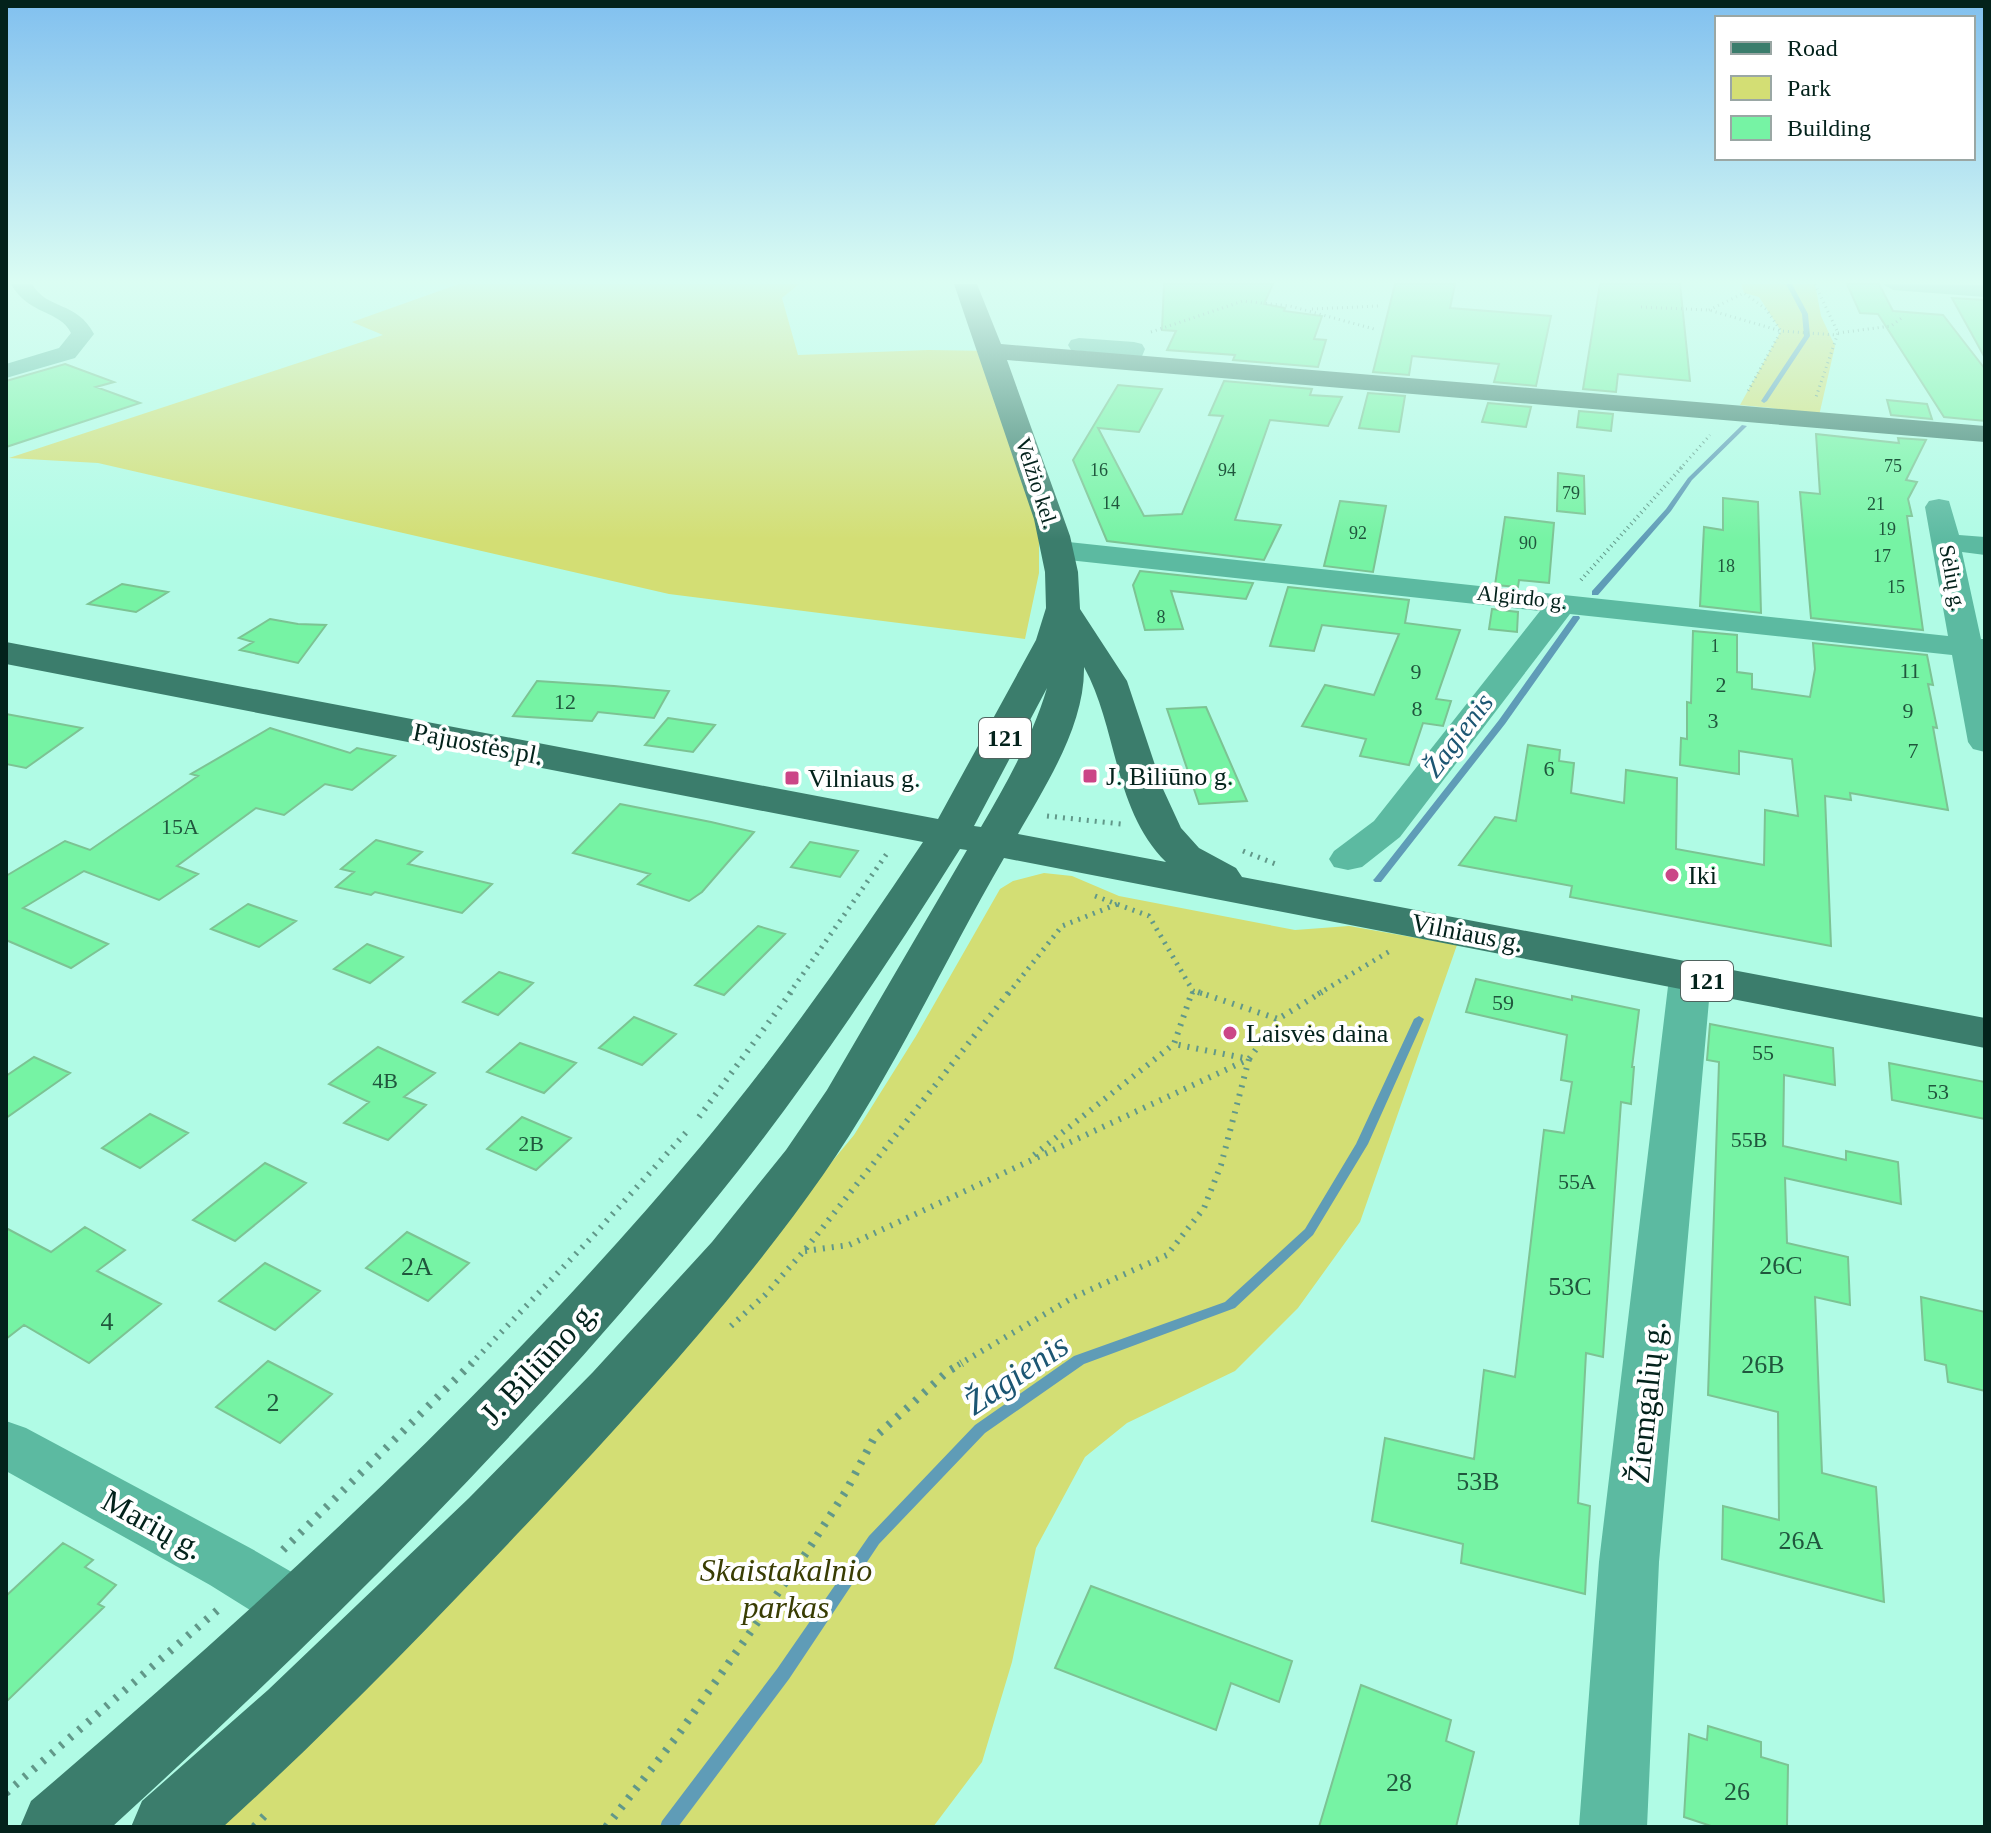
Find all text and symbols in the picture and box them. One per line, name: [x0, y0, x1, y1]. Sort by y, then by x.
legend: [1715, 16, 1975, 160]
text: Road: [1787, 35, 1838, 61]
text: Park: [1787, 75, 1831, 101]
text: Building: [1787, 115, 1871, 141]
street label: Velžio kel.: [1011, 434, 1063, 532]
house number: 75: [1884, 456, 1902, 476]
house number: 16: [1090, 460, 1108, 480]
house number: 94: [1218, 460, 1236, 480]
house number: 79: [1562, 483, 1580, 503]
house number: 14: [1102, 493, 1120, 513]
house number: 21: [1867, 494, 1885, 514]
house number: 19: [1878, 519, 1896, 539]
house number: 92: [1349, 523, 1367, 543]
house number: 90: [1519, 533, 1537, 553]
street label: Sėlių g.: [1934, 543, 1972, 613]
house number: 17: [1873, 546, 1891, 566]
house number: 18: [1717, 556, 1735, 576]
house number: 15: [1887, 577, 1905, 597]
street label: Algirdo g.: [1476, 580, 1568, 614]
house number: 8: [1157, 607, 1166, 627]
house number: 1: [1711, 636, 1720, 656]
house number: 11: [1899, 658, 1921, 683]
house number: 9: [1411, 659, 1422, 684]
house number: 2: [1716, 672, 1727, 697]
water label: Žagienis: [1417, 687, 1499, 783]
house number: 12: [554, 689, 576, 714]
house number: 8: [1412, 696, 1423, 721]
house number: 9: [1903, 698, 1914, 723]
house number: 3: [1708, 708, 1719, 733]
street label: Pajuostės pl.: [411, 717, 545, 771]
road number: 121: [979, 718, 1031, 758]
house number: 7: [1908, 738, 1919, 763]
house number: 6: [1544, 756, 1555, 781]
place label: J. Biliūno g.: [1106, 762, 1233, 791]
place label: Vilniaus g.: [808, 764, 921, 793]
marker: J. Biliūno g.: [1081, 767, 1099, 785]
marker: Vilniaus g.: [783, 769, 801, 787]
house number: 15A: [161, 814, 199, 839]
place label: Iki: [1688, 861, 1717, 890]
marker: Iki: [1663, 866, 1681, 884]
street label: Vilniaus g.: [1409, 908, 1525, 958]
road number: 121: [1681, 961, 1733, 1001]
house number: 59: [1492, 990, 1514, 1015]
place label: Laisvės daina: [1246, 1019, 1389, 1048]
marker: Laisvės daina: [1221, 1024, 1239, 1042]
house number: 55: [1752, 1040, 1774, 1065]
house number: 4B: [372, 1068, 398, 1093]
house number: 53: [1927, 1079, 1949, 1104]
house number: 55B: [1731, 1127, 1767, 1152]
house number: 2B: [518, 1131, 544, 1156]
house number: 55A: [1558, 1169, 1596, 1194]
house number: 26C: [1759, 1251, 1803, 1280]
house number: 2A: [401, 1252, 433, 1281]
house number: 53C: [1548, 1272, 1592, 1301]
street label: J. Biliūno g.: [472, 1293, 606, 1431]
house number: 4: [101, 1307, 114, 1336]
street label: Žiemgalių g.: [1620, 1319, 1672, 1485]
water label: Žagienis: [957, 1326, 1075, 1422]
house number: 26B: [1741, 1350, 1785, 1379]
house number: 2: [267, 1388, 280, 1417]
house number: 53B: [1456, 1467, 1500, 1496]
street label: Marių g.: [96, 1482, 210, 1566]
house number: 26A: [1779, 1526, 1824, 1555]
park label: Skaistakalnio parkas: [700, 1552, 872, 1625]
house number: 28: [1386, 1768, 1412, 1797]
house number: 26: [1724, 1777, 1750, 1806]

